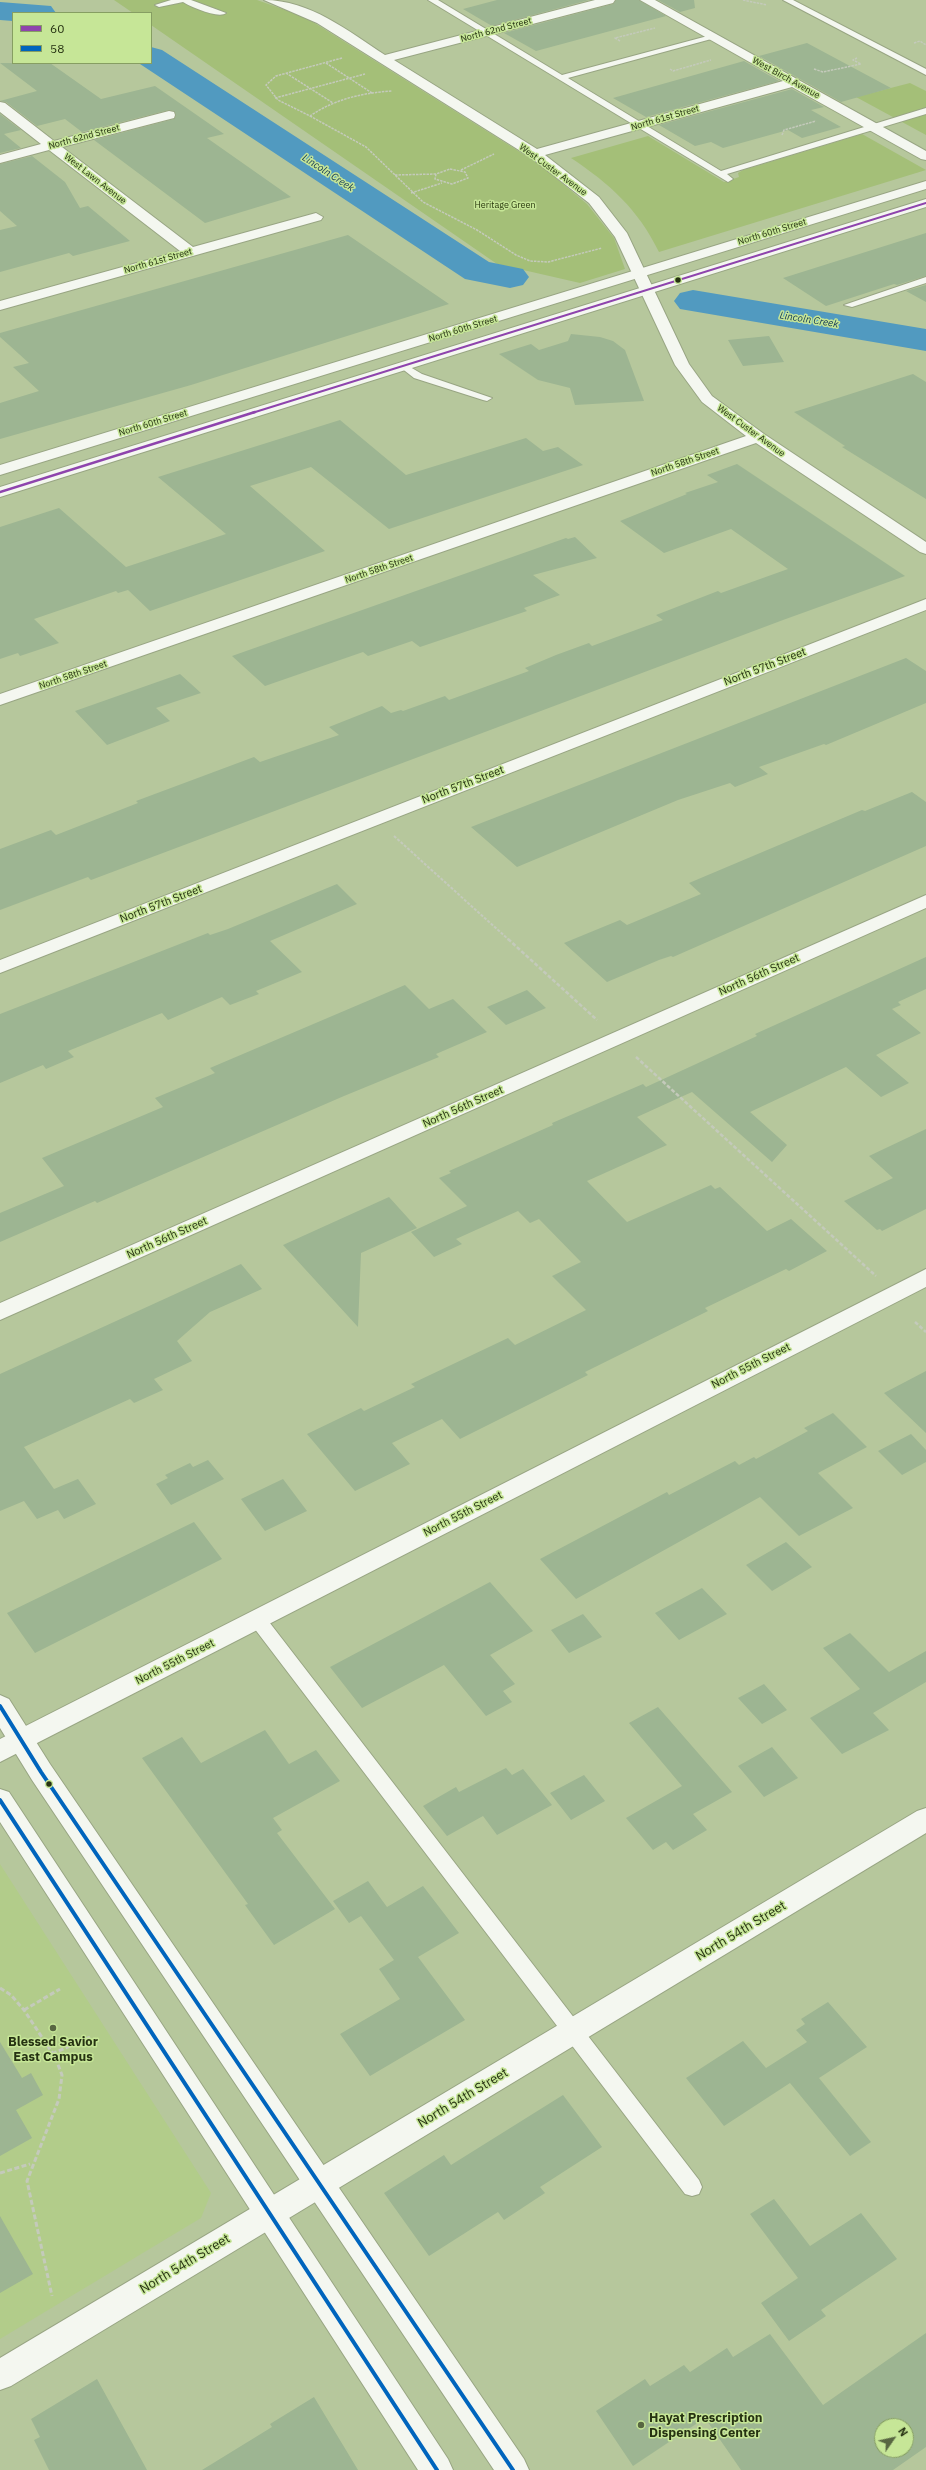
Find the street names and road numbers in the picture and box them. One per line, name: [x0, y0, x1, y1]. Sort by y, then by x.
street label: North 62nd Street: [459, 15, 533, 45]
street label: West Birch Avenue: [750, 55, 822, 101]
street label: North 61st Street: [630, 103, 700, 133]
street label: North 62nd Street: [47, 122, 121, 152]
street label: West Custer Avenue: [517, 142, 589, 198]
street label: West Lawn Avenue: [62, 151, 128, 207]
street label: North 60th Street: [736, 216, 808, 248]
street label: North 61st Street: [123, 246, 193, 276]
street label: North 60th Street: [427, 313, 499, 345]
street label: West Custer Avenue: [715, 403, 787, 459]
street label: North 60th Street: [117, 407, 189, 439]
street label: North 58th Street: [650, 445, 720, 479]
street label: North 58th Street: [344, 552, 414, 586]
street label: North 57th Street: [722, 645, 808, 689]
street label: North 58th Street: [38, 658, 108, 692]
street label: North 57th Street: [420, 763, 506, 807]
street label: North 57th Street: [118, 882, 204, 926]
street label: North 56th Street: [717, 951, 801, 999]
street label: North 56th Street: [421, 1083, 505, 1131]
street label: North 56th Street: [125, 1214, 209, 1262]
street label: North 55th Street: [709, 1340, 793, 1392]
street label: North 55th Street: [421, 1488, 505, 1540]
street label: North 55th Street: [133, 1636, 217, 1688]
street label: North 54th Street: [693, 1898, 789, 1964]
street label: North 54th Street: [415, 2065, 511, 2131]
street label: North 54th Street: [137, 2231, 233, 2297]

